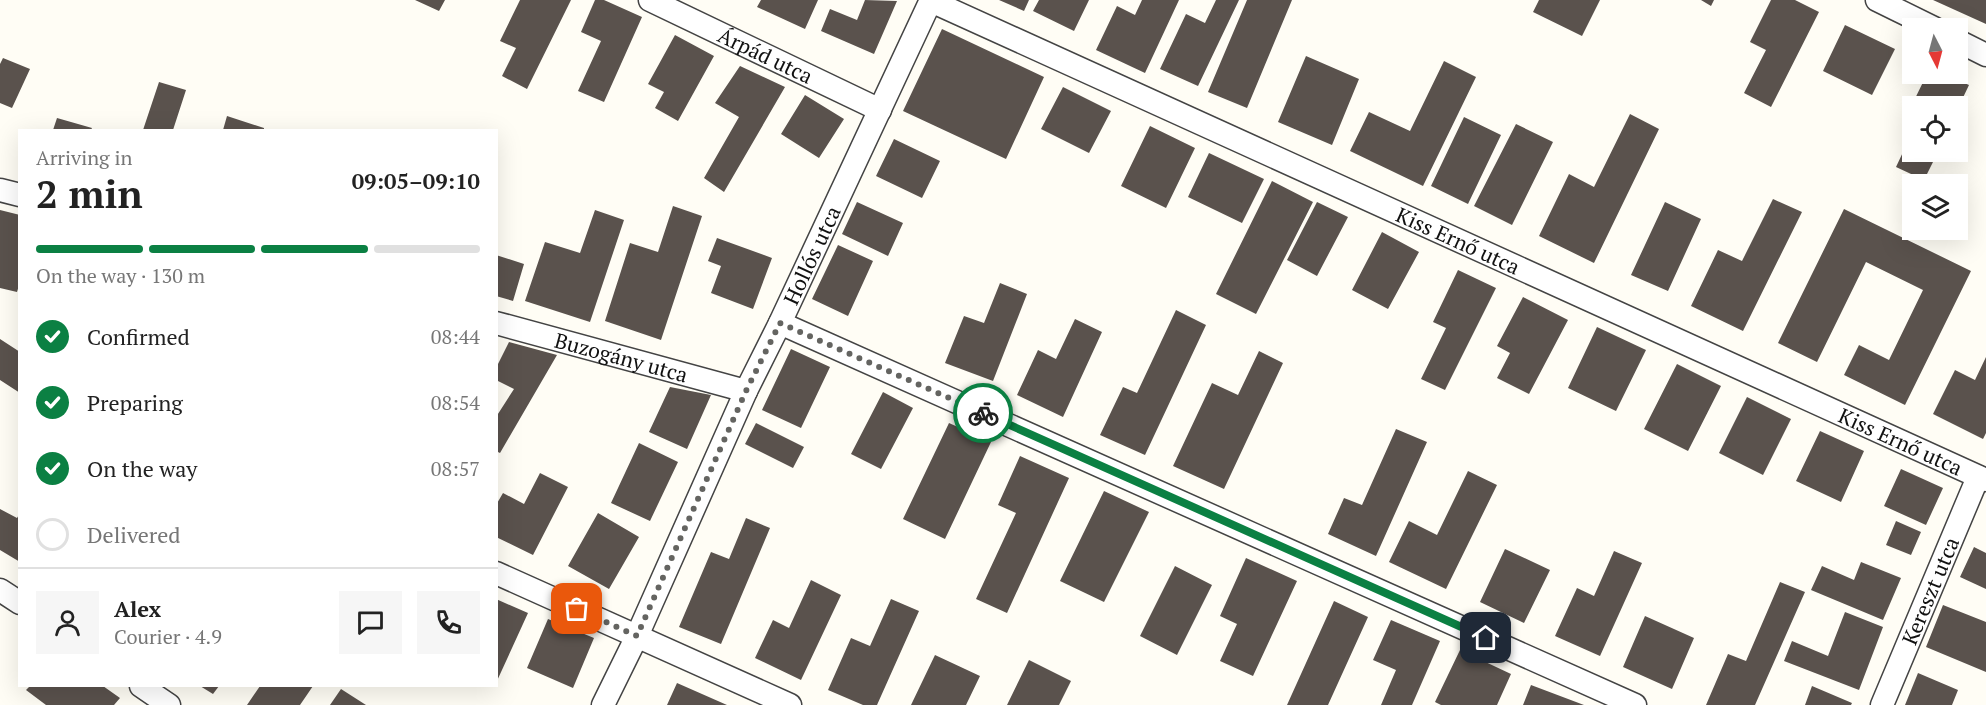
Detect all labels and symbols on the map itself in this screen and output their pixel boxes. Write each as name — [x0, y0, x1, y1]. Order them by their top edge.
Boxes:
north arrow — [1902, 18, 1968, 84]
street label: Árpád utca — [713, 21, 818, 90]
street label: Kiss Ernő utca — [1392, 200, 1525, 281]
street label: Hollós utca — [777, 201, 847, 309]
street label: Buzogány utca — [552, 326, 691, 389]
courier — [953, 383, 1013, 443]
street label: Kiss Ernő utca — [1834, 401, 1967, 482]
street label: Kereszt utca — [1895, 532, 1965, 649]
pin — [551, 583, 602, 634]
pin — [1460, 612, 1511, 663]

